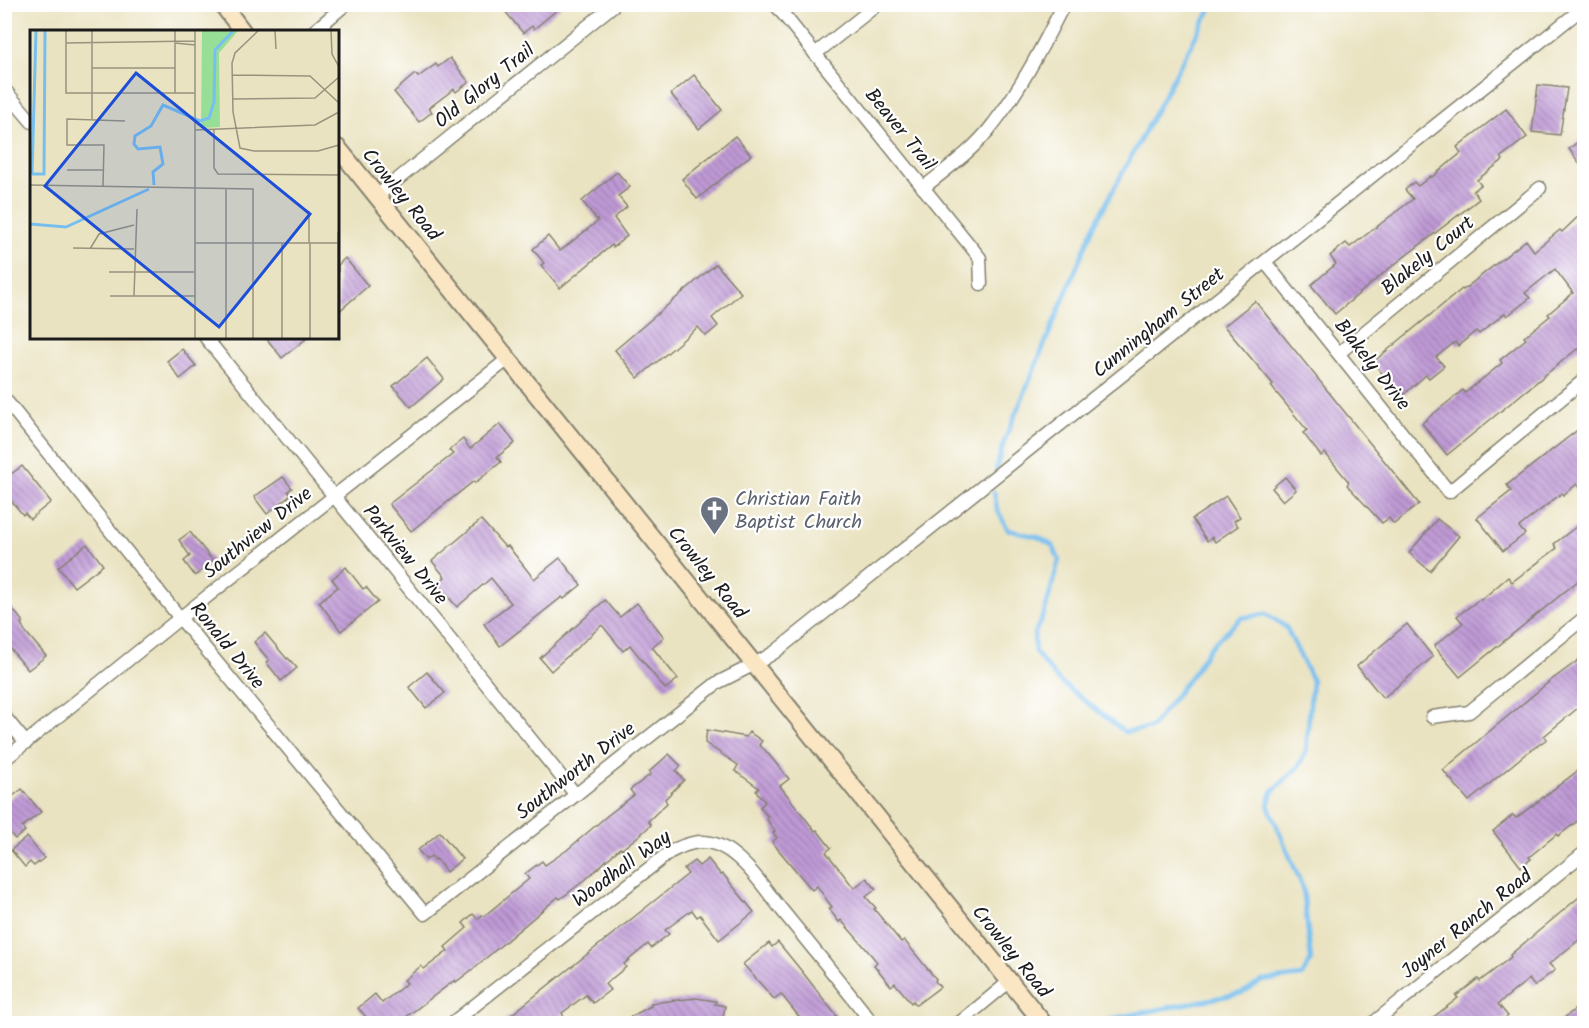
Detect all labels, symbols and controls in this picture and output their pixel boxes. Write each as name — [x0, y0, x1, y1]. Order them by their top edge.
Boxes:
inset map — [30, 30, 339, 339]
street label: Old Glory Trail — [428, 36, 543, 137]
street label: Beaver Trail — [856, 82, 943, 179]
street label: Crowley Road — [353, 141, 449, 250]
street label: Blakely Court — [1374, 208, 1482, 304]
street label: Cunningham Street — [1086, 260, 1233, 387]
street label: Blakely Drive — [1325, 312, 1418, 418]
street label: Southview Drive — [196, 479, 320, 588]
place label: Christian Faith Baptist Church — [735, 484, 862, 539]
church icon: Christian Faith Baptist Church — [698, 494, 730, 536]
street label: Parkview Drive — [354, 498, 455, 613]
street label: Crowley Road — [659, 519, 755, 628]
street label: Ronald Drive — [181, 595, 272, 697]
street label: Southworth Drive — [509, 714, 643, 829]
street label: Woodhall Way — [566, 822, 679, 917]
street label: Joyner Ranch Road — [1394, 861, 1541, 988]
street label: Crowley Road — [963, 898, 1059, 1007]

